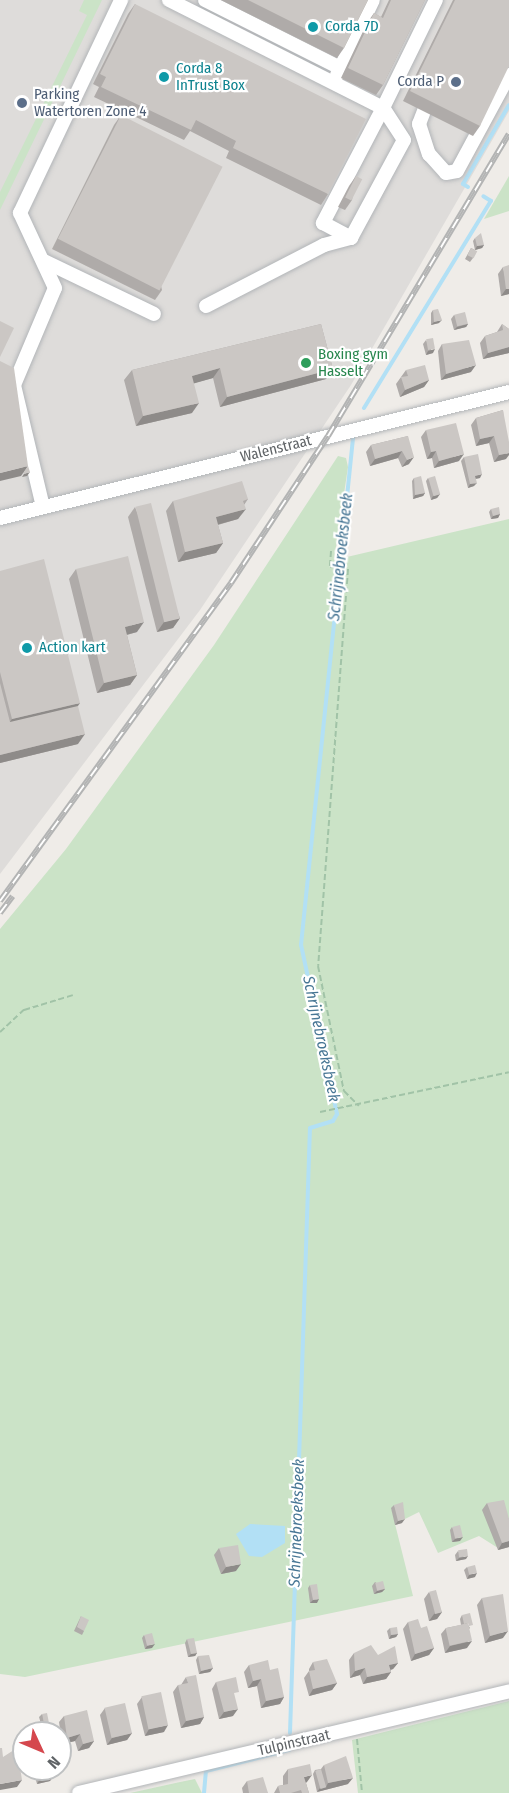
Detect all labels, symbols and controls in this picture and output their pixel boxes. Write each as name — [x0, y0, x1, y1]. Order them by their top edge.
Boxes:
place label: Corda 7D — [325, 18, 379, 36]
marker: Corda 7D — [306, 20, 320, 34]
place label: Corda 8 InTrust Box — [176, 59, 245, 94]
marker: Corda 8 InTrust Box — [157, 70, 171, 84]
place label: Corda P — [397, 73, 444, 91]
marker: Corda P — [449, 75, 463, 89]
place label: Parking Watertoren Zone 4 — [34, 85, 146, 120]
marker: Parking Watertoren Zone 4 — [15, 96, 29, 110]
place label: Boxing gym Hasselt — [318, 345, 388, 380]
marker: Boxing gym Hasselt — [299, 356, 313, 370]
street label: Walenstraat — [239, 431, 313, 467]
water label: Schrijnebroeksbeek — [325, 492, 357, 622]
place label: Action kart — [39, 639, 106, 657]
marker: Action kart — [20, 641, 34, 655]
water label: Schrijnebroeksbeek — [298, 974, 344, 1104]
water label: Schrijnebroeksbeek — [285, 1459, 309, 1587]
north arrow — [12, 1721, 72, 1781]
street label: Tulpinstraat — [256, 1726, 332, 1760]
text: N — [44, 1752, 64, 1773]

